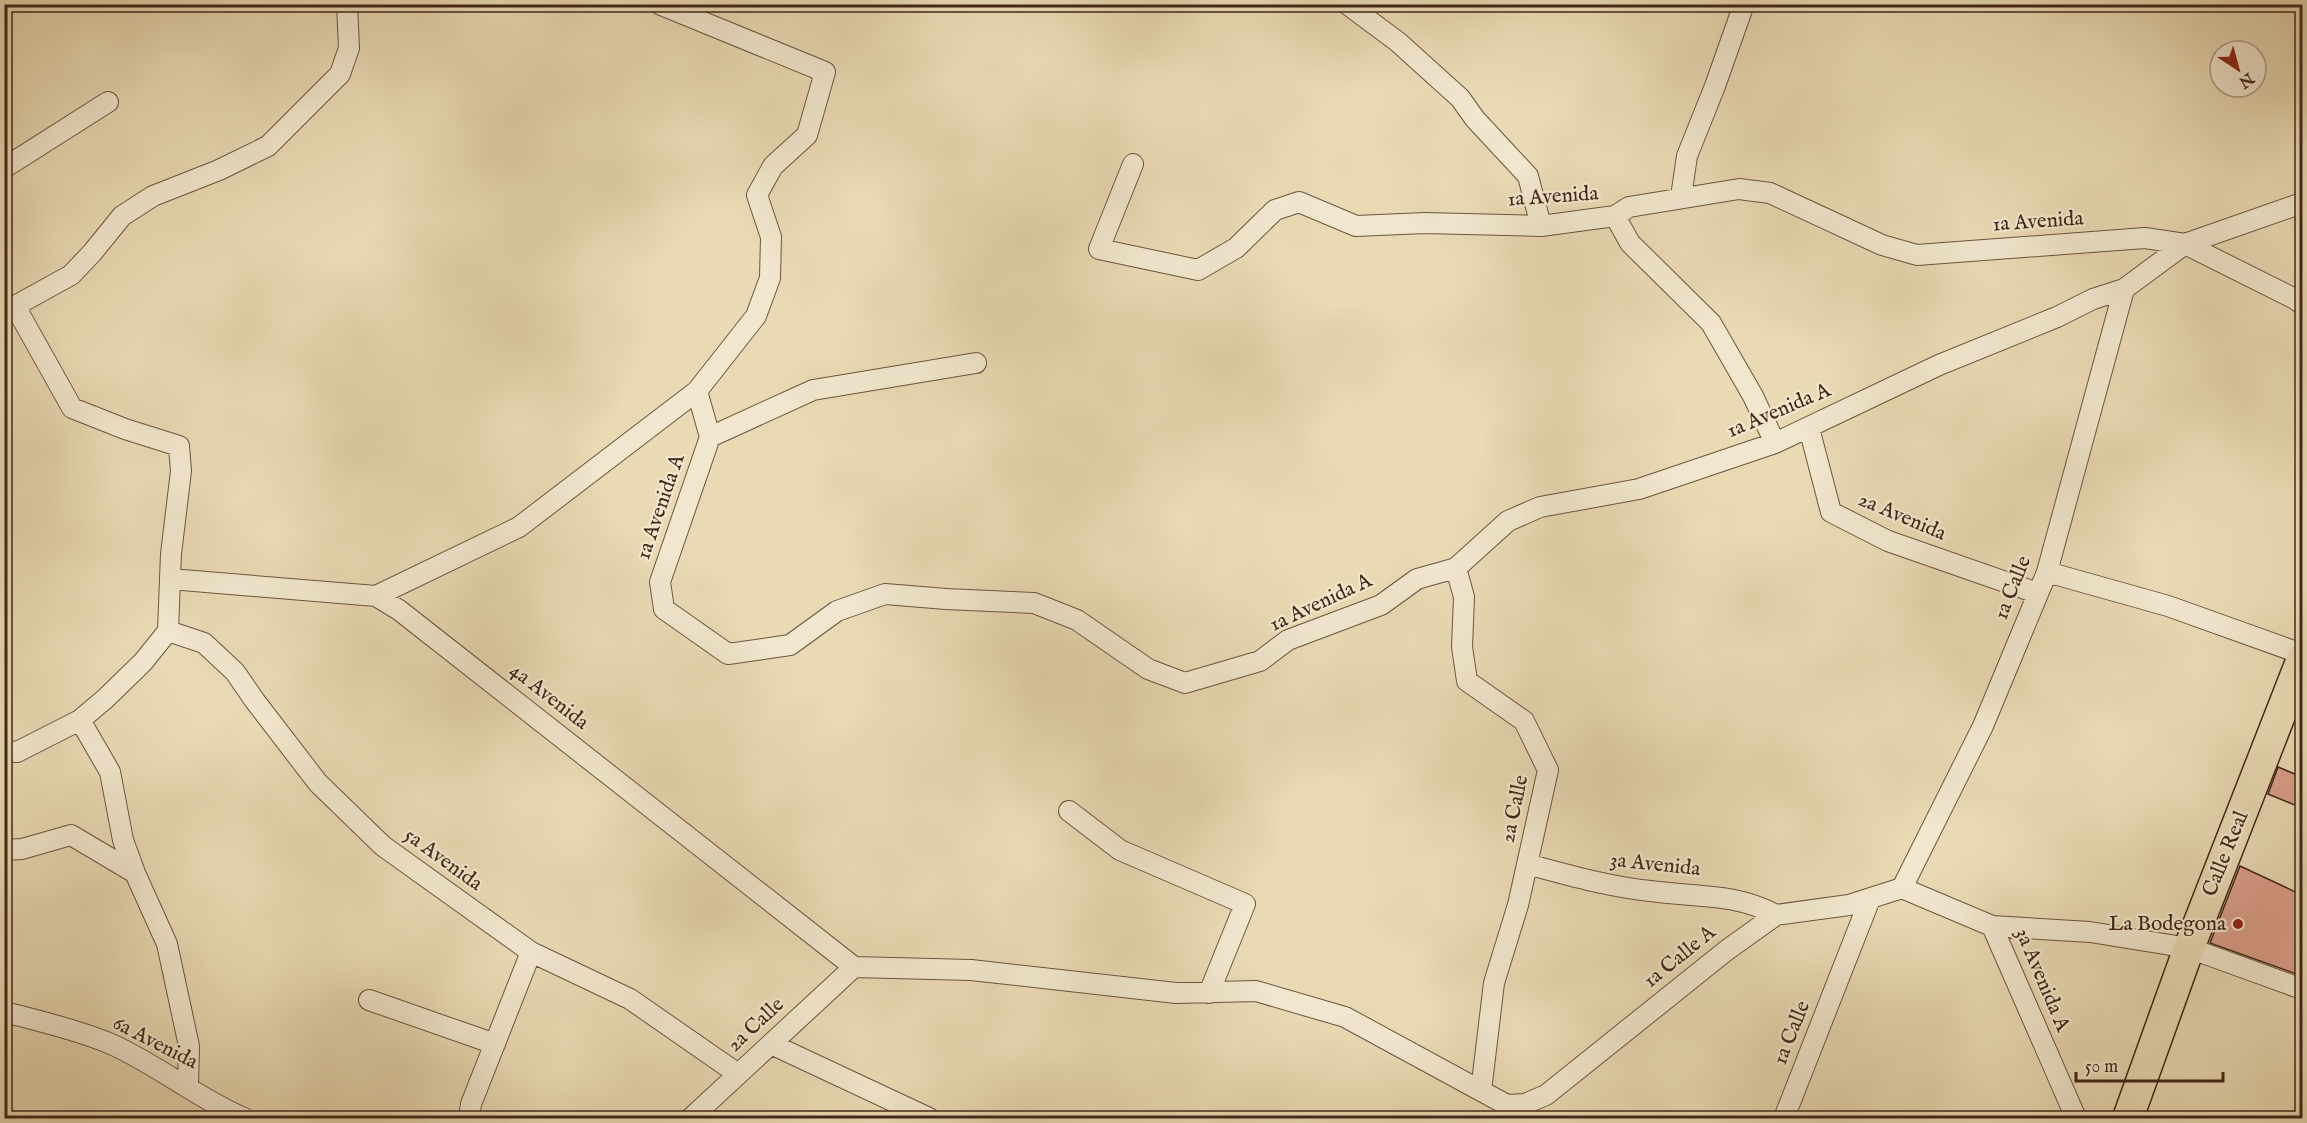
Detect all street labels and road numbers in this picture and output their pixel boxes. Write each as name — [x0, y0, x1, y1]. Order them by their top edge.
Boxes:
street label: 1a Avenida — [1507, 180, 1600, 214]
street label: 1a Avenida — [1992, 205, 2085, 239]
street label: 1a Avenida A — [1723, 377, 1836, 445]
street label: 1a Avenida A — [630, 450, 692, 563]
street label: 2a Avenida — [1854, 486, 1951, 548]
street label: 1a Calle — [1988, 552, 2038, 624]
street label: 1a Avenida A — [1266, 567, 1377, 638]
street label: 4a Avenida — [504, 658, 595, 737]
street label: 2a Calle — [1495, 772, 1535, 845]
street label: Calle Real — [2197, 807, 2255, 901]
street label: 5a Avenida — [398, 822, 488, 898]
street label: 3a Avenida — [1608, 847, 1703, 883]
street label: 1a Calle A — [1638, 919, 1722, 994]
street label: 3a Avenida A — [2008, 924, 2076, 1037]
street label: 2a Calle — [722, 991, 791, 1058]
street label: 1a Calle — [1767, 997, 1817, 1069]
street label: 6a Avenida — [108, 1010, 203, 1076]

